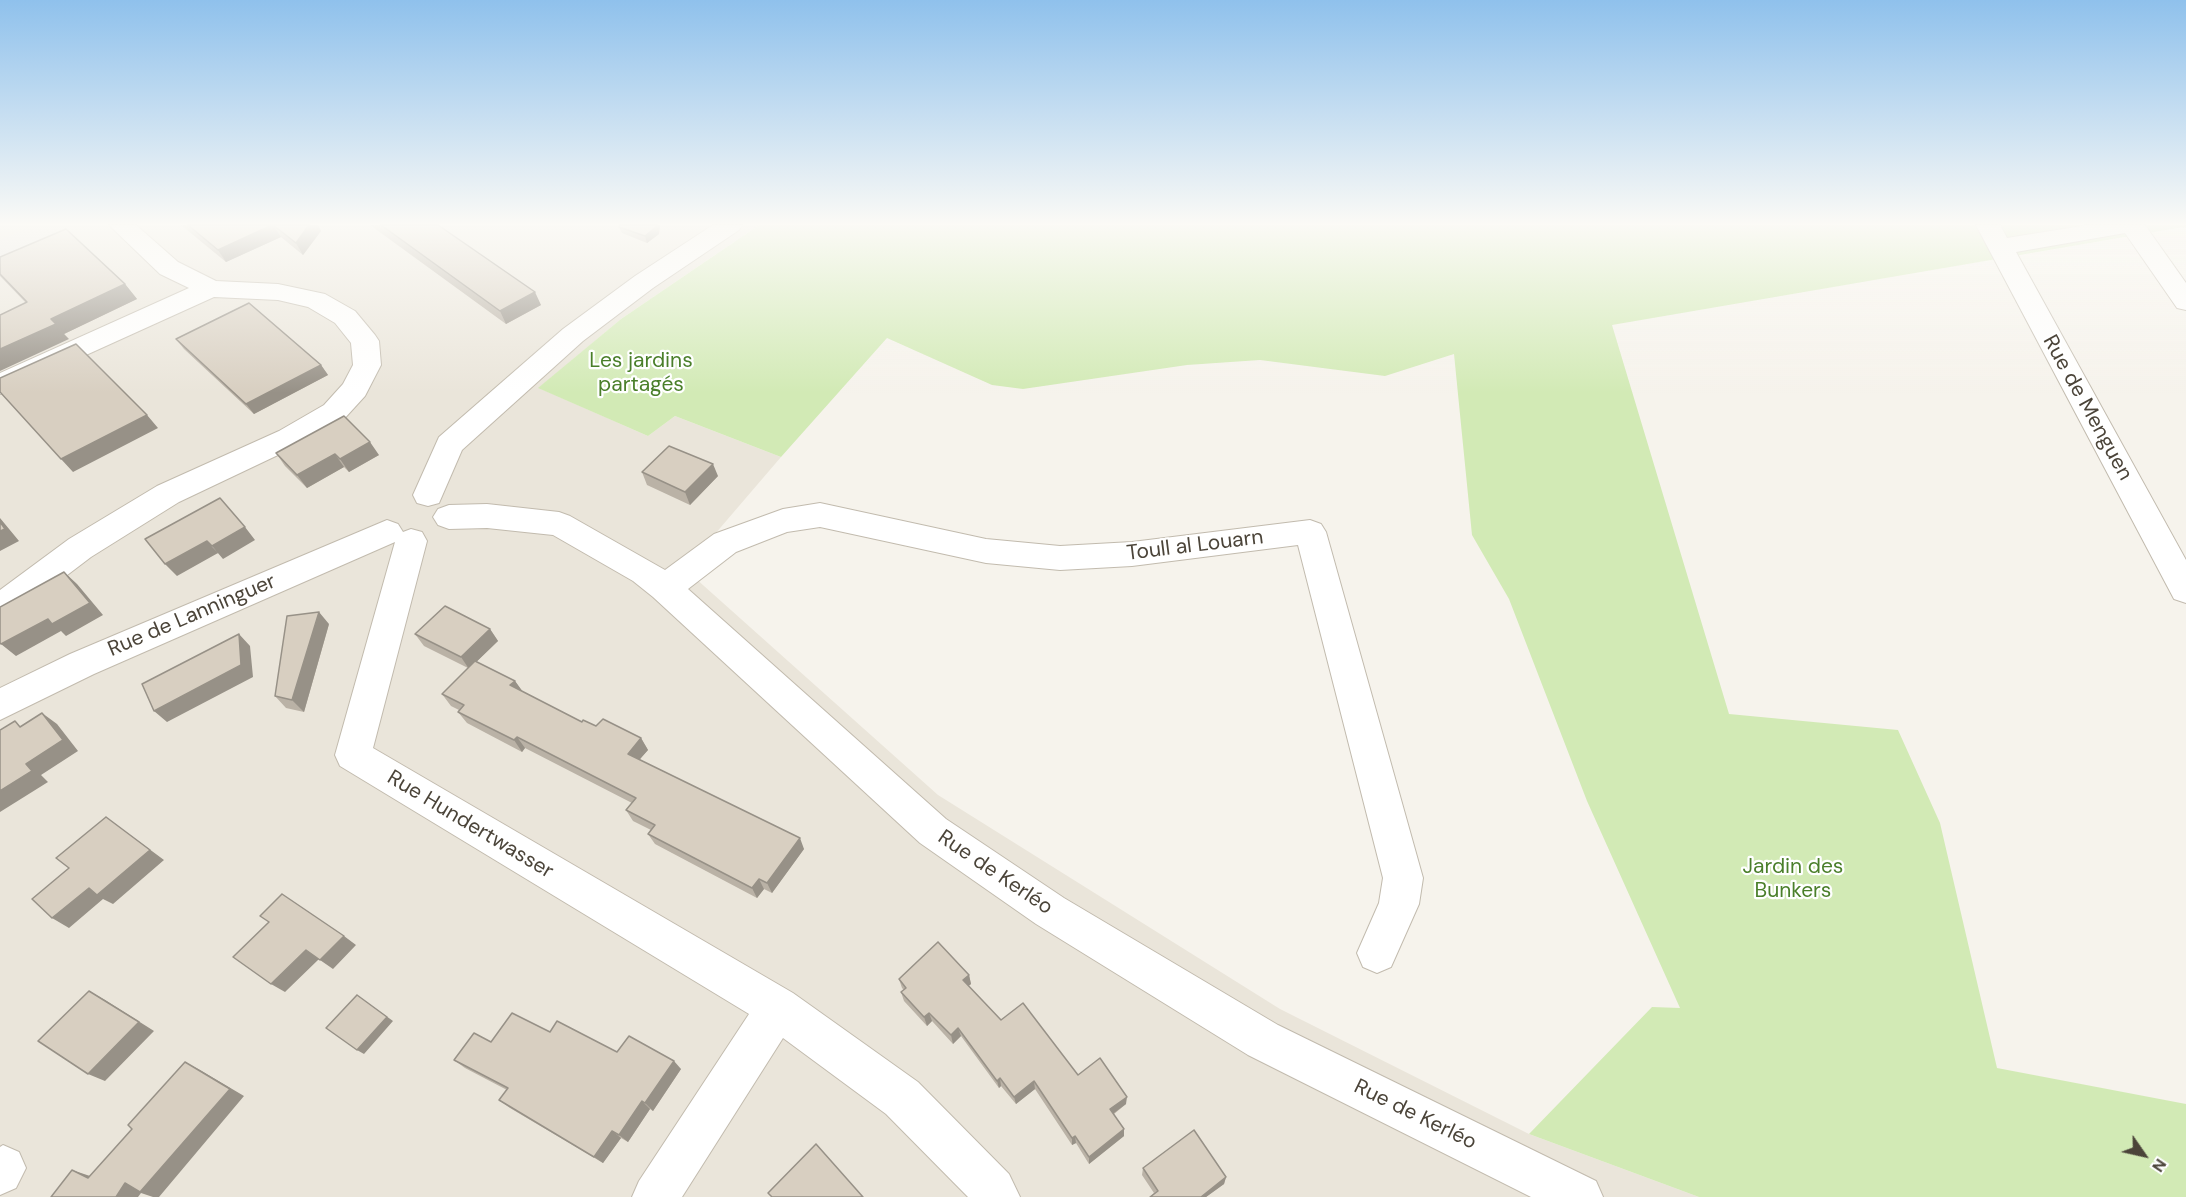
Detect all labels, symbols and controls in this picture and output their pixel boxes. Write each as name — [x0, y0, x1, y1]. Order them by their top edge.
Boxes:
street label: Rue de Menguen — [2037, 331, 2137, 485]
park label: Les jardins partagés — [589, 348, 693, 398]
street label: Toull al Louarn — [1125, 525, 1265, 567]
street label: Rue de Lanninguer — [104, 569, 280, 663]
street label: Rue Hundertwasser — [382, 765, 558, 885]
street label: Rue de Kerléo — [933, 825, 1057, 921]
park label: Jardin des Bunkers — [1743, 854, 1843, 904]
street label: Rue de Kerléo — [1350, 1075, 1480, 1155]
north arrow — [2114, 1125, 2174, 1185]
text: N — [2147, 1155, 2171, 1176]

